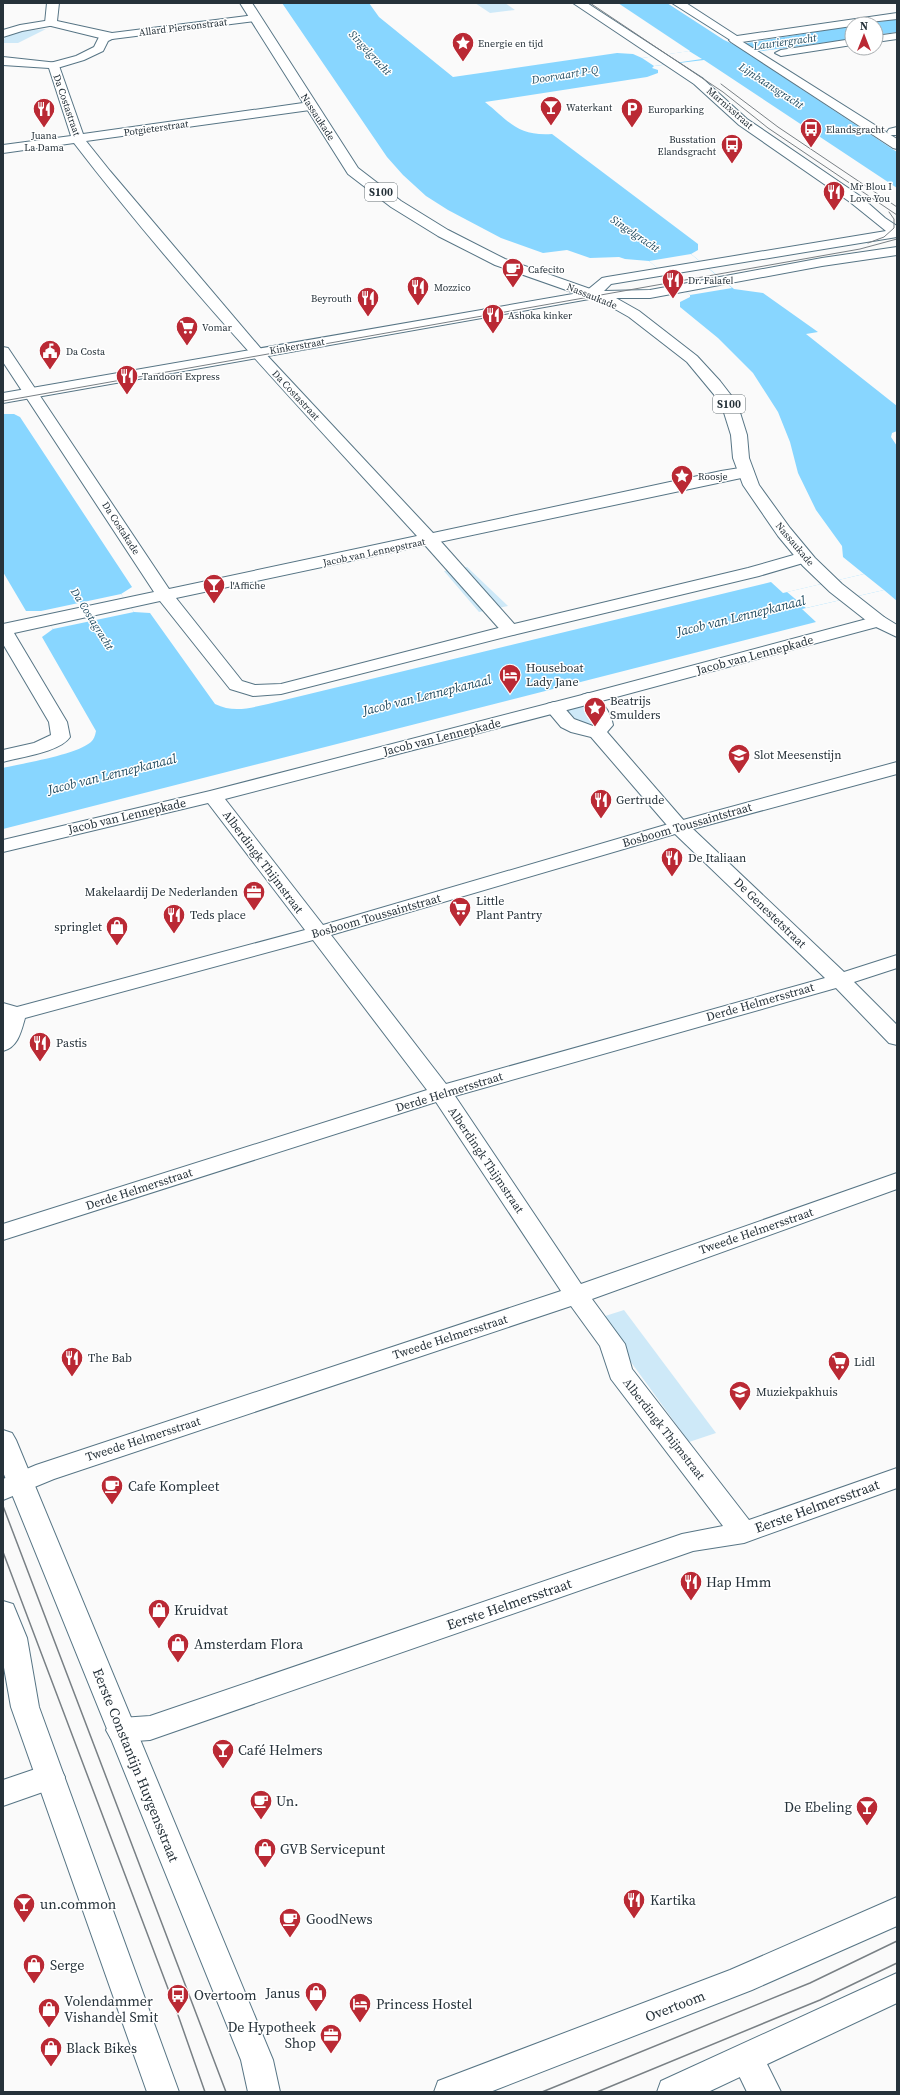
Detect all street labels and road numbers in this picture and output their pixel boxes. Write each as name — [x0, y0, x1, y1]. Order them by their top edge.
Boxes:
street label: Allard Piersonstraat — [138, 15, 229, 39]
street label: Da Costastraat — [50, 73, 84, 138]
street label: Marnixstraat — [704, 84, 757, 132]
street label: Nassaukade — [298, 91, 338, 143]
street label: Potgieterstraat — [123, 117, 190, 139]
road number: S100 — [365, 183, 397, 201]
street label: Nassaukade — [565, 280, 619, 312]
street label: Kinkerstraat — [269, 335, 326, 357]
street label: Da Costastraat — [269, 367, 323, 423]
road number: S100 — [713, 395, 745, 413]
street label: Da Costakade — [99, 499, 143, 557]
street label: Nassaukade — [773, 519, 817, 569]
street label: Jacob van Lennepstraat — [321, 535, 427, 569]
street label: Jacob van Lennepkade — [694, 632, 815, 679]
street label: Jacob van Lennepkade — [381, 715, 502, 760]
street label: Jacob van Lennepkade — [65, 795, 188, 838]
street label: Bosboom Toussaintstraat — [620, 799, 754, 851]
street label: Alberdingk Thijmstraat — [219, 807, 307, 917]
street label: De Genestetstraat — [730, 874, 810, 952]
street label: Bosboom Toussaintstraat — [309, 890, 443, 942]
street label: Derde Helmersstraat — [704, 979, 816, 1025]
street label: Derde Helmersstraat — [393, 1068, 505, 1116]
street label: Alberdingk Thijmstraat — [444, 1104, 528, 1216]
street label: Derde Helmersstraat — [84, 1164, 195, 1214]
street label: Tweede Helmersstraat — [697, 1204, 815, 1258]
street label: Tweede Helmersstraat — [391, 1311, 509, 1363]
street label: Alberdingk Thijmstraat — [619, 1375, 709, 1483]
street label: Tweede Helmersstraat — [84, 1413, 202, 1465]
street label: Eerste Helmersstraat — [752, 1474, 882, 1538]
street label: Eerste Helmersstraat — [444, 1573, 575, 1635]
street label: Eerste Constantijn Huygensstraat — [88, 1665, 184, 1865]
street label: Overtoom — [642, 1985, 708, 2027]

